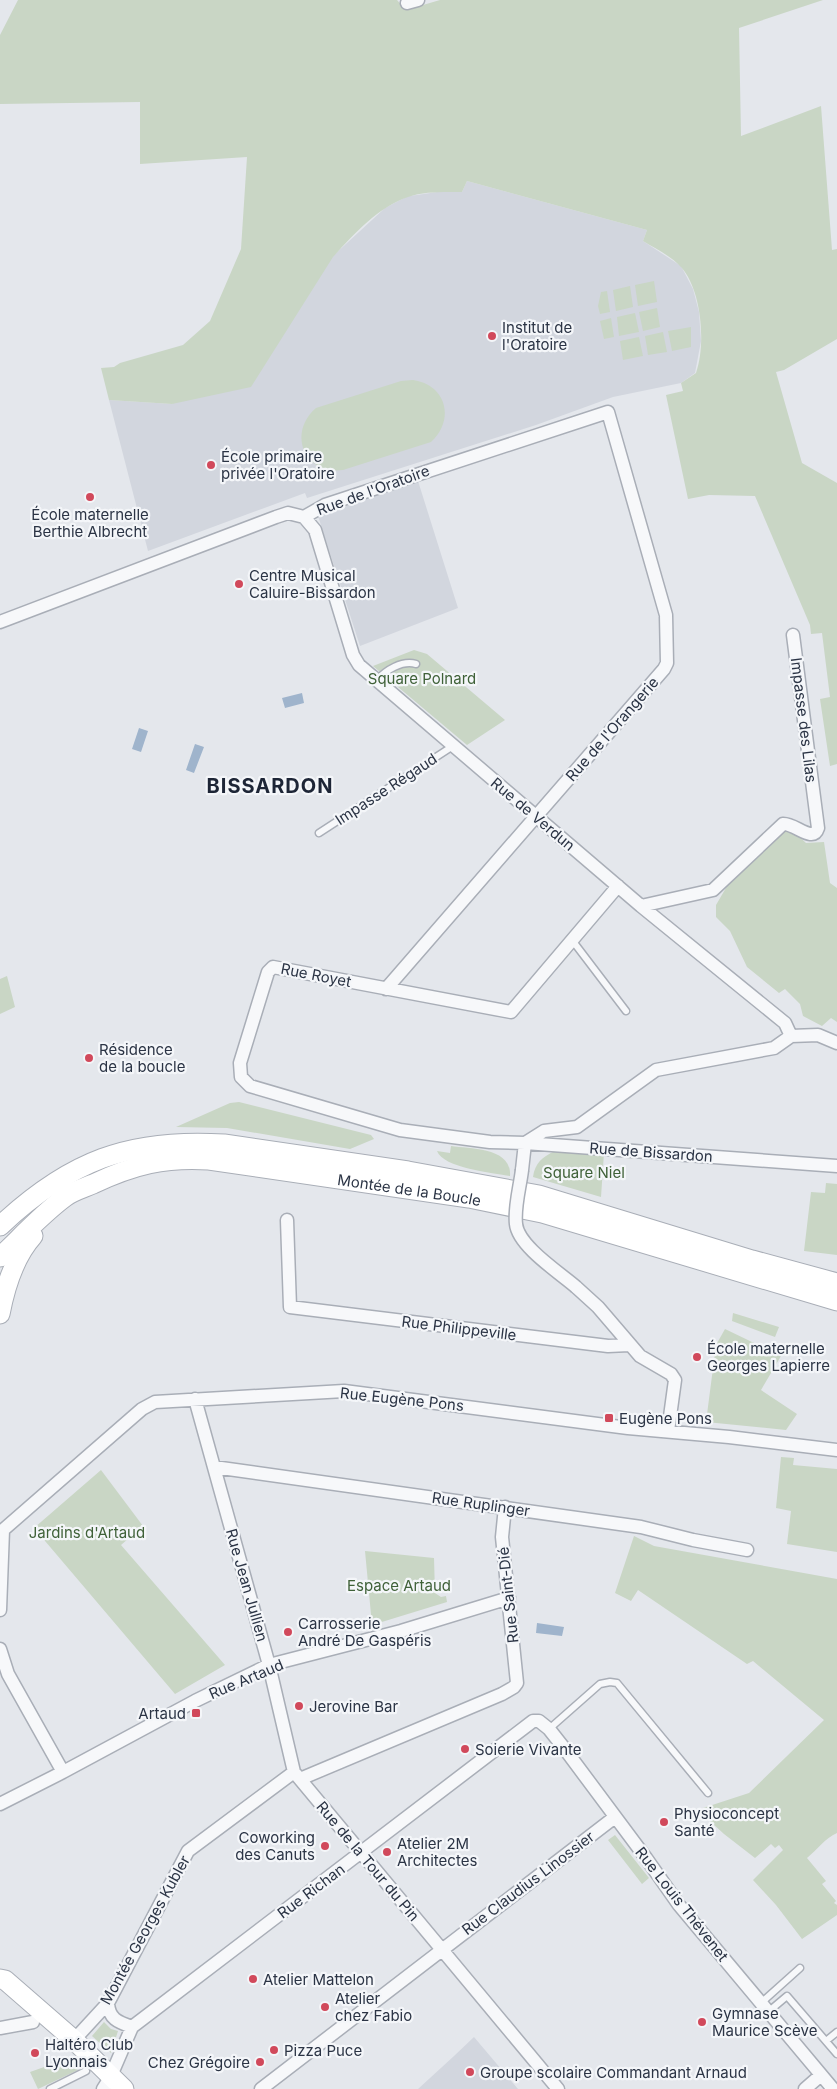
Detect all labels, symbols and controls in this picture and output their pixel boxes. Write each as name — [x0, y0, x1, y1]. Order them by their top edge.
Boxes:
place label: Institut de l'Oratoire — [502, 318, 572, 354]
marker: Institut de l'Oratoire — [486, 330, 498, 342]
place label: École primaire privée l'Oratoire — [221, 447, 335, 483]
marker: École primaire privée l'Oratoire — [205, 459, 217, 471]
street label: Rue de l'Oratoire — [314, 461, 432, 519]
marker: École maternelle Berthie Albrecht — [84, 491, 96, 503]
place label: École maternelle Berthie Albrecht — [31, 505, 149, 541]
place label: Centre Musical Caluire-Bissardon — [249, 566, 376, 602]
marker: Centre Musical Caluire-Bissardon — [233, 578, 245, 590]
street label: Impasse des Lilas — [787, 656, 821, 784]
park label: Square Polnard — [368, 669, 476, 688]
street label: Rue de l'Orangerie — [561, 673, 663, 785]
street label: Impasse Régaud — [332, 749, 440, 829]
street label: Rue de Verdun — [487, 773, 579, 855]
district label: BISSARDON — [207, 774, 333, 798]
street label: Rue Royet — [279, 959, 353, 991]
place label: Résidence de la boucle — [99, 1040, 185, 1076]
marker: Résidence de la boucle — [83, 1052, 95, 1064]
street label: Rue de Bissardon — [589, 1138, 713, 1166]
park label: Square Niel — [543, 1163, 625, 1182]
street label: Montée de la Boucle — [336, 1169, 483, 1210]
street label: Rue Philippeville — [400, 1312, 518, 1344]
place label: École maternelle Georges Lapierre — [707, 1339, 830, 1375]
marker: École maternelle Georges Lapierre — [691, 1351, 703, 1363]
street label: Rue Eugène Pons — [339, 1383, 465, 1415]
place label: Eugène Pons — [619, 1409, 712, 1428]
marker: Eugène Pons — [603, 1412, 615, 1424]
street label: Rue Ruplinger — [431, 1488, 532, 1520]
park label: Jardins d'Artaud — [29, 1523, 145, 1542]
street label: Rue Jean Jullien — [222, 1526, 272, 1644]
street label: Rue Saint-Dié — [493, 1546, 523, 1644]
park label: Espace Artaud — [347, 1576, 451, 1595]
place label: Carrosserie André De Gaspéris — [298, 1614, 432, 1650]
marker: Carrosserie André De Gaspéris — [282, 1626, 294, 1638]
street label: Rue Artaud — [206, 1655, 286, 1703]
place label: Jerovine Bar — [309, 1697, 399, 1716]
marker: Jerovine Bar — [293, 1700, 305, 1712]
place label: Artaud — [138, 1704, 186, 1723]
marker: Artaud — [190, 1707, 202, 1719]
place label: Soierie Vivante — [475, 1740, 582, 1759]
marker: Soierie Vivante — [459, 1743, 471, 1755]
street label: Rue de la Tour du Pin — [312, 1797, 424, 1925]
place label: Physioconcept Santé — [674, 1804, 779, 1840]
marker: Physioconcept Santé — [658, 1816, 670, 1828]
street label: Rue Claudius Linossier — [458, 1827, 598, 1939]
place label: Coworking des Canuts — [235, 1828, 315, 1864]
place label: Atelier 2M Architectes — [397, 1834, 477, 1870]
marker: Coworking des Canuts — [319, 1840, 331, 1852]
street label: Rue Louis Thévenet — [631, 1843, 733, 1965]
marker: Atelier 2M Architectes — [381, 1846, 393, 1858]
street label: Montée Georges Kubler — [96, 1852, 194, 2008]
street label: Rue Richan — [274, 1859, 348, 1923]
place label: Atelier Mattelon — [263, 1970, 374, 1989]
marker: Atelier Mattelon — [247, 1973, 259, 1985]
place label: Atelier chez Fabio — [335, 1989, 412, 2025]
marker: Atelier chez Fabio — [319, 2001, 331, 2013]
place label: Gymnase Maurice Scève — [712, 2004, 817, 2040]
marker: Gymnase Maurice Scève — [696, 2016, 708, 2028]
place label: Haltéro Club Lyonnais — [45, 2035, 133, 2071]
place label: Pizza Puce — [284, 2041, 362, 2060]
marker: Pizza Puce — [268, 2044, 280, 2056]
marker: Haltéro Club Lyonnais — [29, 2047, 41, 2059]
place label: Chez Grégoire — [148, 2053, 250, 2072]
marker: Chez Grégoire — [254, 2056, 266, 2068]
place label: Groupe scolaire Commandant Arnaud — [480, 2063, 747, 2082]
marker: Groupe scolaire Commandant Arnaud — [464, 2066, 476, 2078]

